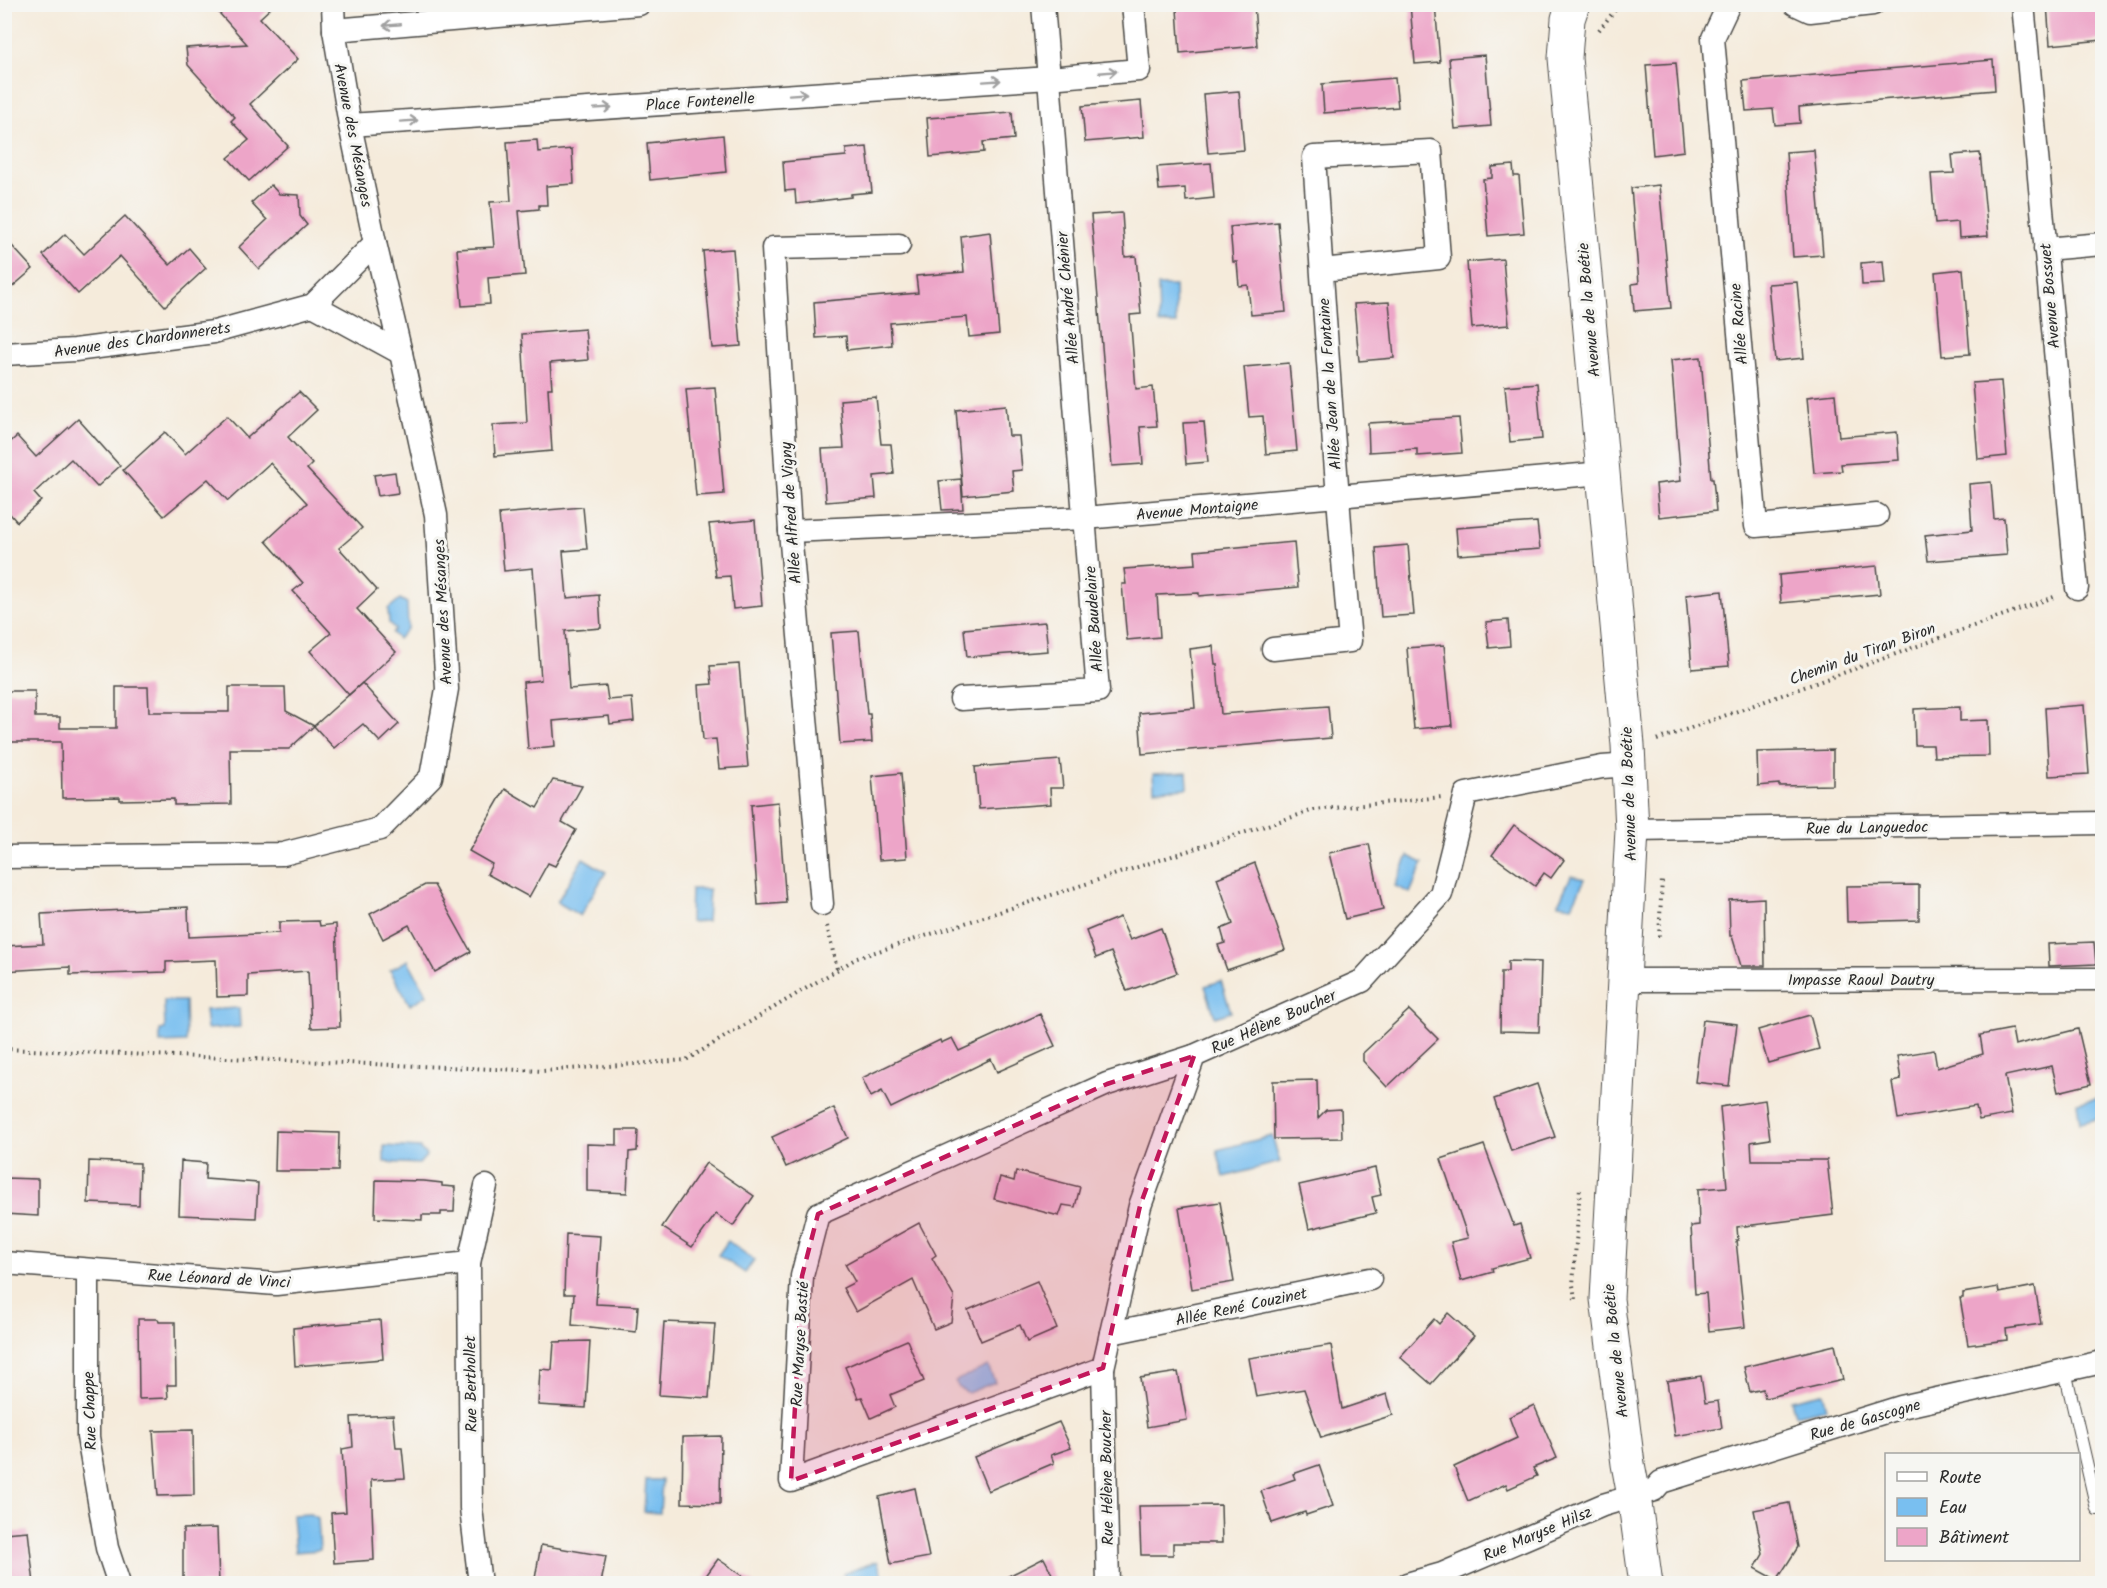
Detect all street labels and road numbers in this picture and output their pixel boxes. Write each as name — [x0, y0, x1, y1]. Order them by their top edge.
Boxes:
street label: Avenue des Mésanges — [326, 61, 379, 210]
street label: Place Fontenelle — [645, 86, 755, 119]
street label: Allée André Chénier — [1050, 229, 1087, 365]
street label: Avenue Bossuet — [2033, 241, 2068, 350]
street label: Avenue de la Boétie — [1571, 242, 1608, 378]
street label: Allée Racine — [1723, 282, 1756, 366]
street label: Allée Jean de la Fontaine — [1312, 297, 1349, 471]
street label: Avenue des Chardonnerets — [52, 316, 232, 365]
street label: Allée Alfred de Vigny — [774, 441, 809, 585]
street label: Avenue Montaigne — [1135, 493, 1259, 528]
street label: Avenue des Mésanges — [427, 538, 460, 685]
street label: Allée Baudelaire — [1078, 565, 1111, 673]
street label: Chemin du Tiran Biron — [1786, 616, 1939, 693]
street label: Avenue de la Boétie — [1615, 726, 1644, 862]
street label: Rue du Languedoc — [1806, 815, 1928, 842]
street label: Impasse Raoul Dautry — [1788, 968, 1935, 993]
street label: Rue Hélène Boucher — [1207, 983, 1342, 1061]
street label: Rue Léonard de Vinci — [147, 1263, 292, 1296]
street label: Rue Maryse Bastié — [785, 1280, 816, 1407]
street label: Allée René Couzinet — [1173, 1281, 1310, 1334]
street label: Avenue de la Boétie — [1597, 1283, 1636, 1419]
street label: Rue Berthollet — [458, 1335, 485, 1432]
street label: Rue Chappe — [77, 1371, 104, 1451]
street label: Rue de Gascogne — [1807, 1393, 1924, 1448]
street label: Rue Hélène Boucher — [1094, 1409, 1121, 1546]
street label: Rue Maryse Hilsz — [1479, 1500, 1596, 1569]

